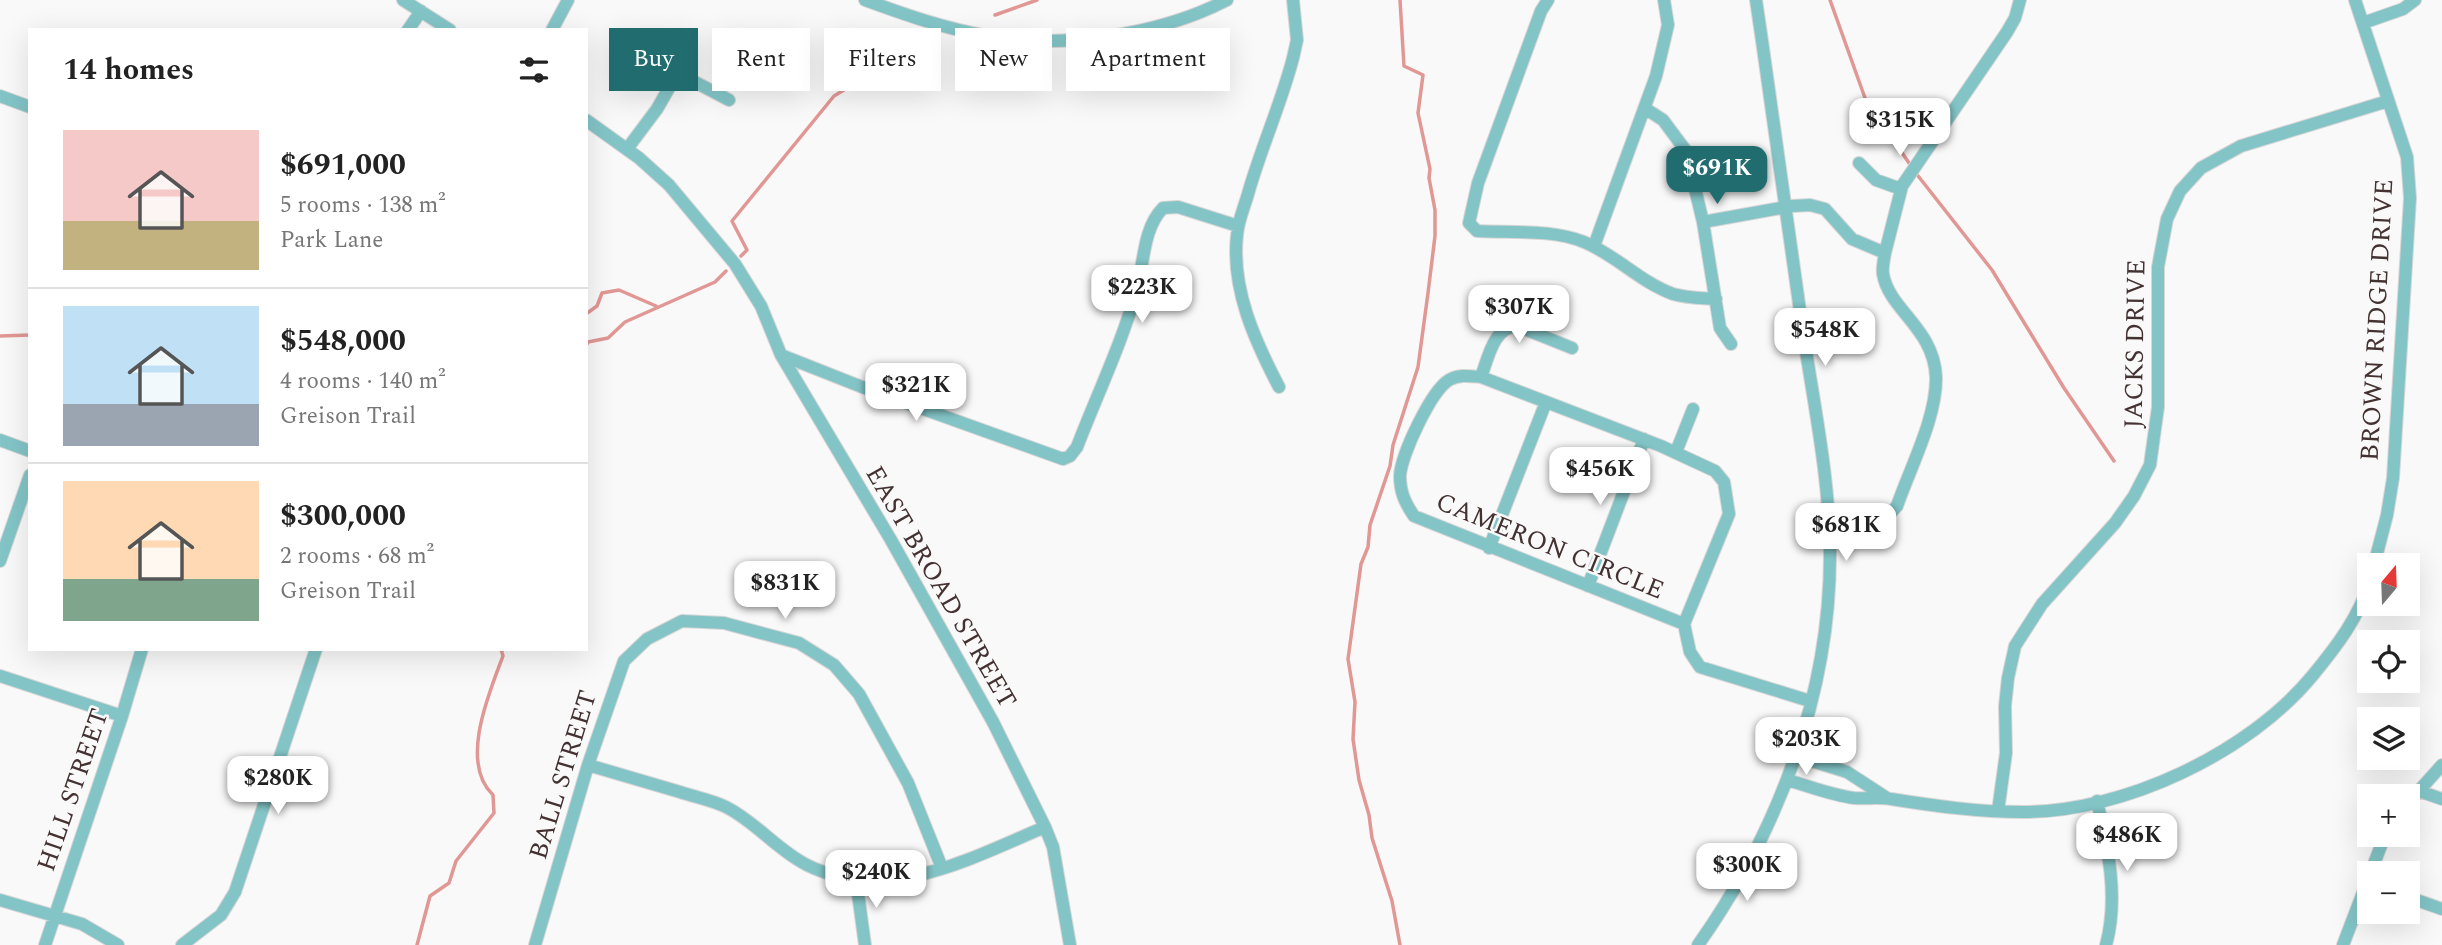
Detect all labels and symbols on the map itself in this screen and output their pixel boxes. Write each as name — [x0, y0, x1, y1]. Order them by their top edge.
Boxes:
pin: $315K — [1851, 99, 1949, 158]
pin: $691K — [1668, 146, 1766, 206]
street label: BROWN RIDGE DRIVE — [2350, 178, 2404, 462]
street label: JACKS DRIVE — [2114, 259, 2156, 429]
pin: $223K — [1093, 266, 1191, 325]
pin: $307K — [1470, 286, 1568, 345]
pin: $548K — [1776, 308, 1874, 368]
pin: $321K — [867, 364, 965, 423]
pin: $456K — [1551, 448, 1649, 507]
street label: EAST BROAD STREET — [855, 458, 1027, 716]
street label: CAMERON CIRCLE — [1430, 482, 1670, 610]
pin: $681K — [1797, 504, 1895, 563]
north arrow — [2357, 553, 2420, 616]
pin: $831K — [736, 562, 834, 621]
street label: BALL STREET — [518, 685, 608, 865]
street label: HILL STREET — [26, 703, 120, 877]
pin: $203K — [1757, 718, 1855, 777]
pin: $280K — [229, 756, 327, 816]
pin: $486K — [2078, 814, 2176, 873]
pin: $300K — [1698, 844, 1796, 903]
pin: $240K — [827, 850, 925, 910]

